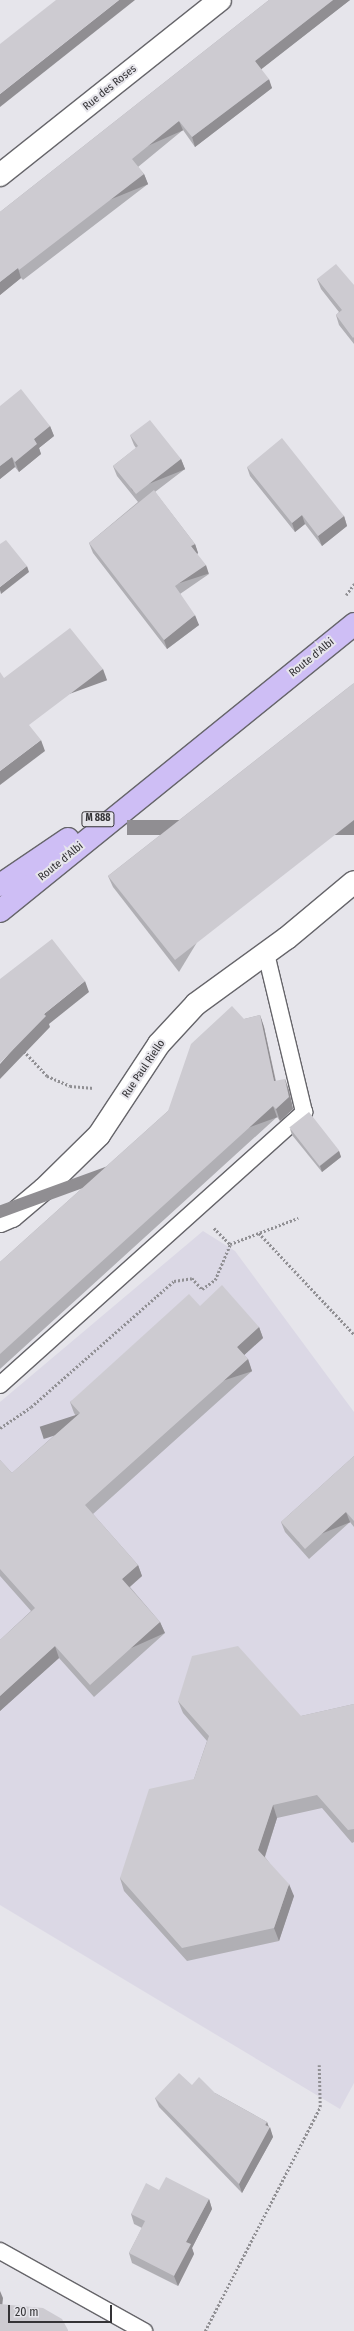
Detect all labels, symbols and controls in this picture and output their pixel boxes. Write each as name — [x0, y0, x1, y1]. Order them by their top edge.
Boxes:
street label: Rue des Roses — [81, 62, 139, 114]
street label: Route d'Albi — [287, 636, 337, 680]
road number: M 888 — [81, 811, 115, 827]
street label: Route d'Albi — [36, 840, 86, 884]
street label: Rue Paul Riello — [120, 1037, 168, 1101]
scale bar — [10, 2297, 114, 2323]
text: 20 m — [15, 2305, 39, 2319]

